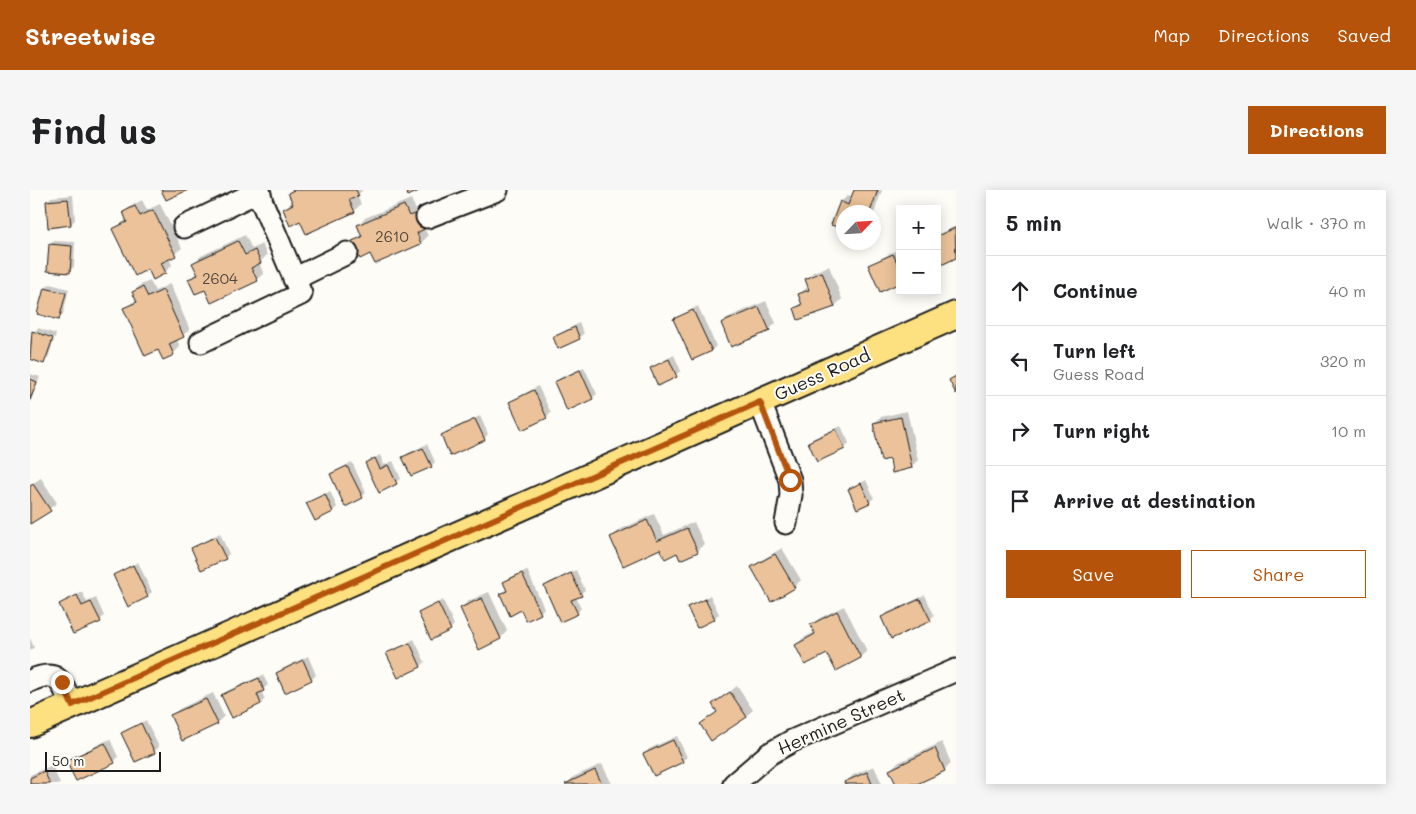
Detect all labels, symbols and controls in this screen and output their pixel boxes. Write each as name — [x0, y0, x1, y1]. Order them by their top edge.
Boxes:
text: Streetwise — [25, 20, 155, 51]
text: Map — [1153, 23, 1190, 47]
text: Directions — [1218, 23, 1310, 47]
text: Saved — [1338, 23, 1391, 47]
button: Directions — [1248, 106, 1386, 154]
text: Find us — [30, 107, 157, 153]
north arrow — [836, 205, 881, 250]
map controls — [896, 205, 941, 295]
button: + — [896, 205, 941, 250]
text: 5 min — [1006, 209, 1062, 236]
text: Walk · 370 m — [1266, 212, 1366, 233]
house number: 2610 — [375, 226, 409, 246]
button: − — [896, 250, 941, 295]
house number: 2604 — [202, 268, 238, 288]
icon: ahead — [1006, 277, 1034, 305]
text: Continue — [1053, 278, 1138, 303]
text: 40 m — [1329, 280, 1366, 301]
text: Turn left — [1053, 338, 1136, 363]
street label: Guess Road — [770, 342, 874, 406]
icon: left — [1006, 347, 1034, 375]
text: 320 m — [1320, 350, 1366, 371]
text: Guess Road — [1053, 363, 1144, 384]
icon: right — [1006, 417, 1034, 445]
text: Turn right — [1053, 418, 1150, 443]
text: 10 m — [1331, 420, 1366, 441]
route start — [779, 469, 802, 492]
icon: arrive — [1006, 487, 1034, 515]
text: Arrive at destination — [1053, 488, 1256, 513]
button: Save — [1006, 550, 1181, 598]
button: Share — [1191, 550, 1366, 598]
route end — [51, 671, 74, 694]
street label: Hermine Street — [774, 682, 908, 760]
scale bar — [45, 749, 161, 772]
text: 50 m — [52, 751, 84, 770]

